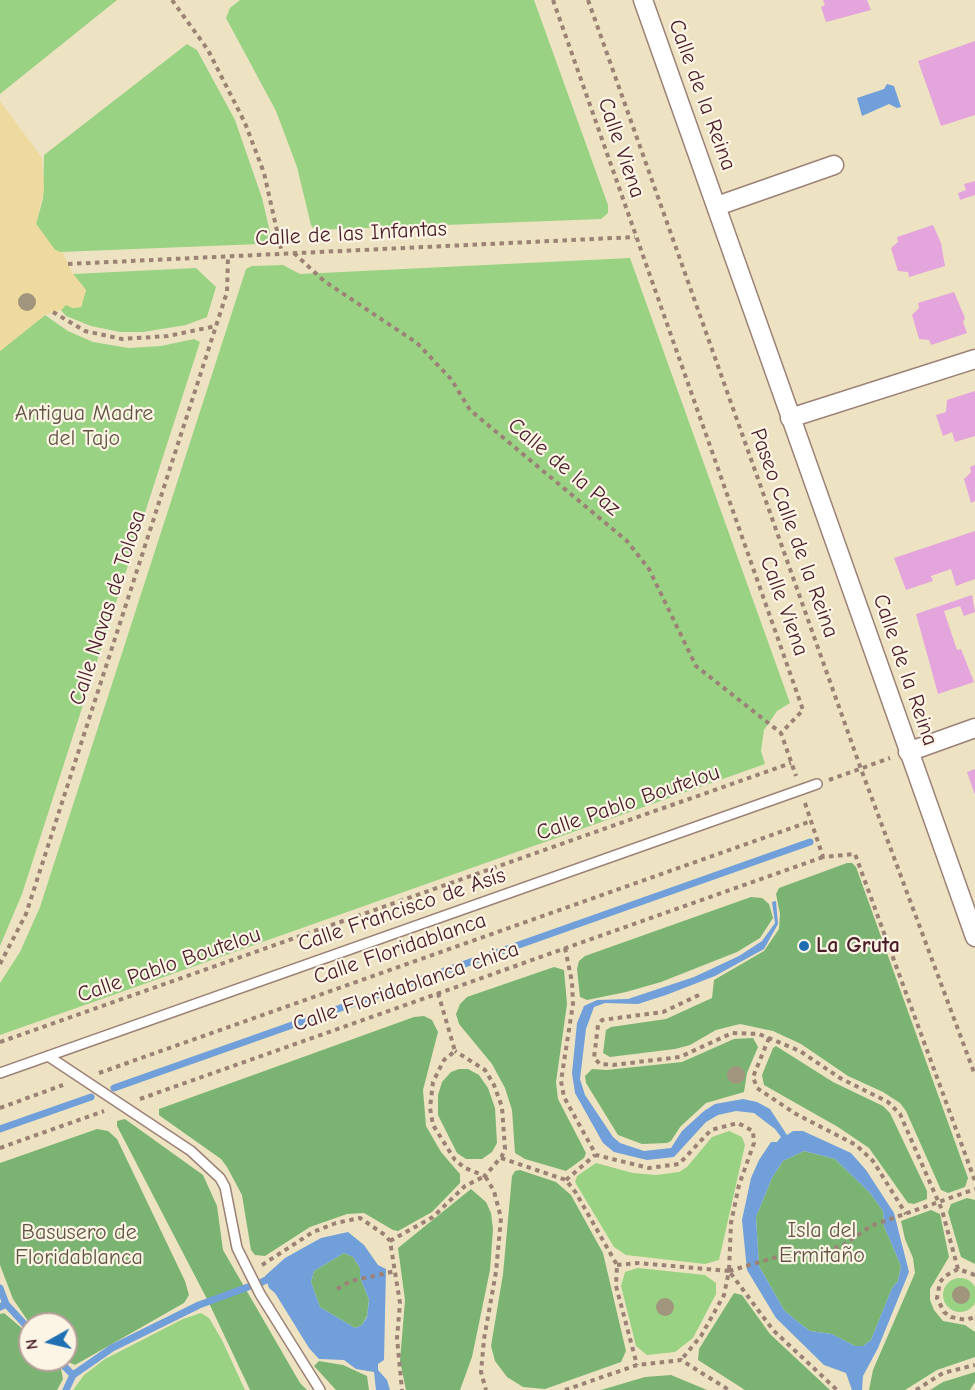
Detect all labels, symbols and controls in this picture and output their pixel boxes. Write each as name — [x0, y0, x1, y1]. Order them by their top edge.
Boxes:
street label: Calle de la Reina — [662, 16, 742, 174]
street label: Calle Viena — [592, 94, 650, 202]
street label: Calle de las Infantas — [255, 216, 447, 252]
park label: Antigua Madre del Tajo — [15, 401, 153, 452]
street label: Calle de la Paz — [502, 412, 626, 522]
street label: Paseo Calle de la Reina — [744, 425, 844, 641]
street label: Calle Navas de Tolosa — [64, 507, 152, 709]
street label: Calle Viena — [754, 553, 814, 659]
street label: Calle de la Reina — [867, 591, 943, 749]
street label: Calle Pablo Boutelou — [533, 759, 723, 847]
street label: Calle Francisco de Asís — [295, 862, 509, 958]
street label: Calle Floridablanca — [310, 907, 490, 991]
street label: Calle Pablo Boutelou — [74, 921, 264, 1009]
place label: La Gruta — [816, 933, 900, 959]
street label: Calle Floridablanca chica — [289, 936, 523, 1038]
marker: La Gruta — [797, 939, 811, 953]
park label: Isla del Ermitaño — [779, 1218, 865, 1270]
park label: Basusero de Floridablanca — [15, 1220, 143, 1272]
north arrow — [18, 1312, 78, 1372]
text: N — [23, 1338, 42, 1351]

